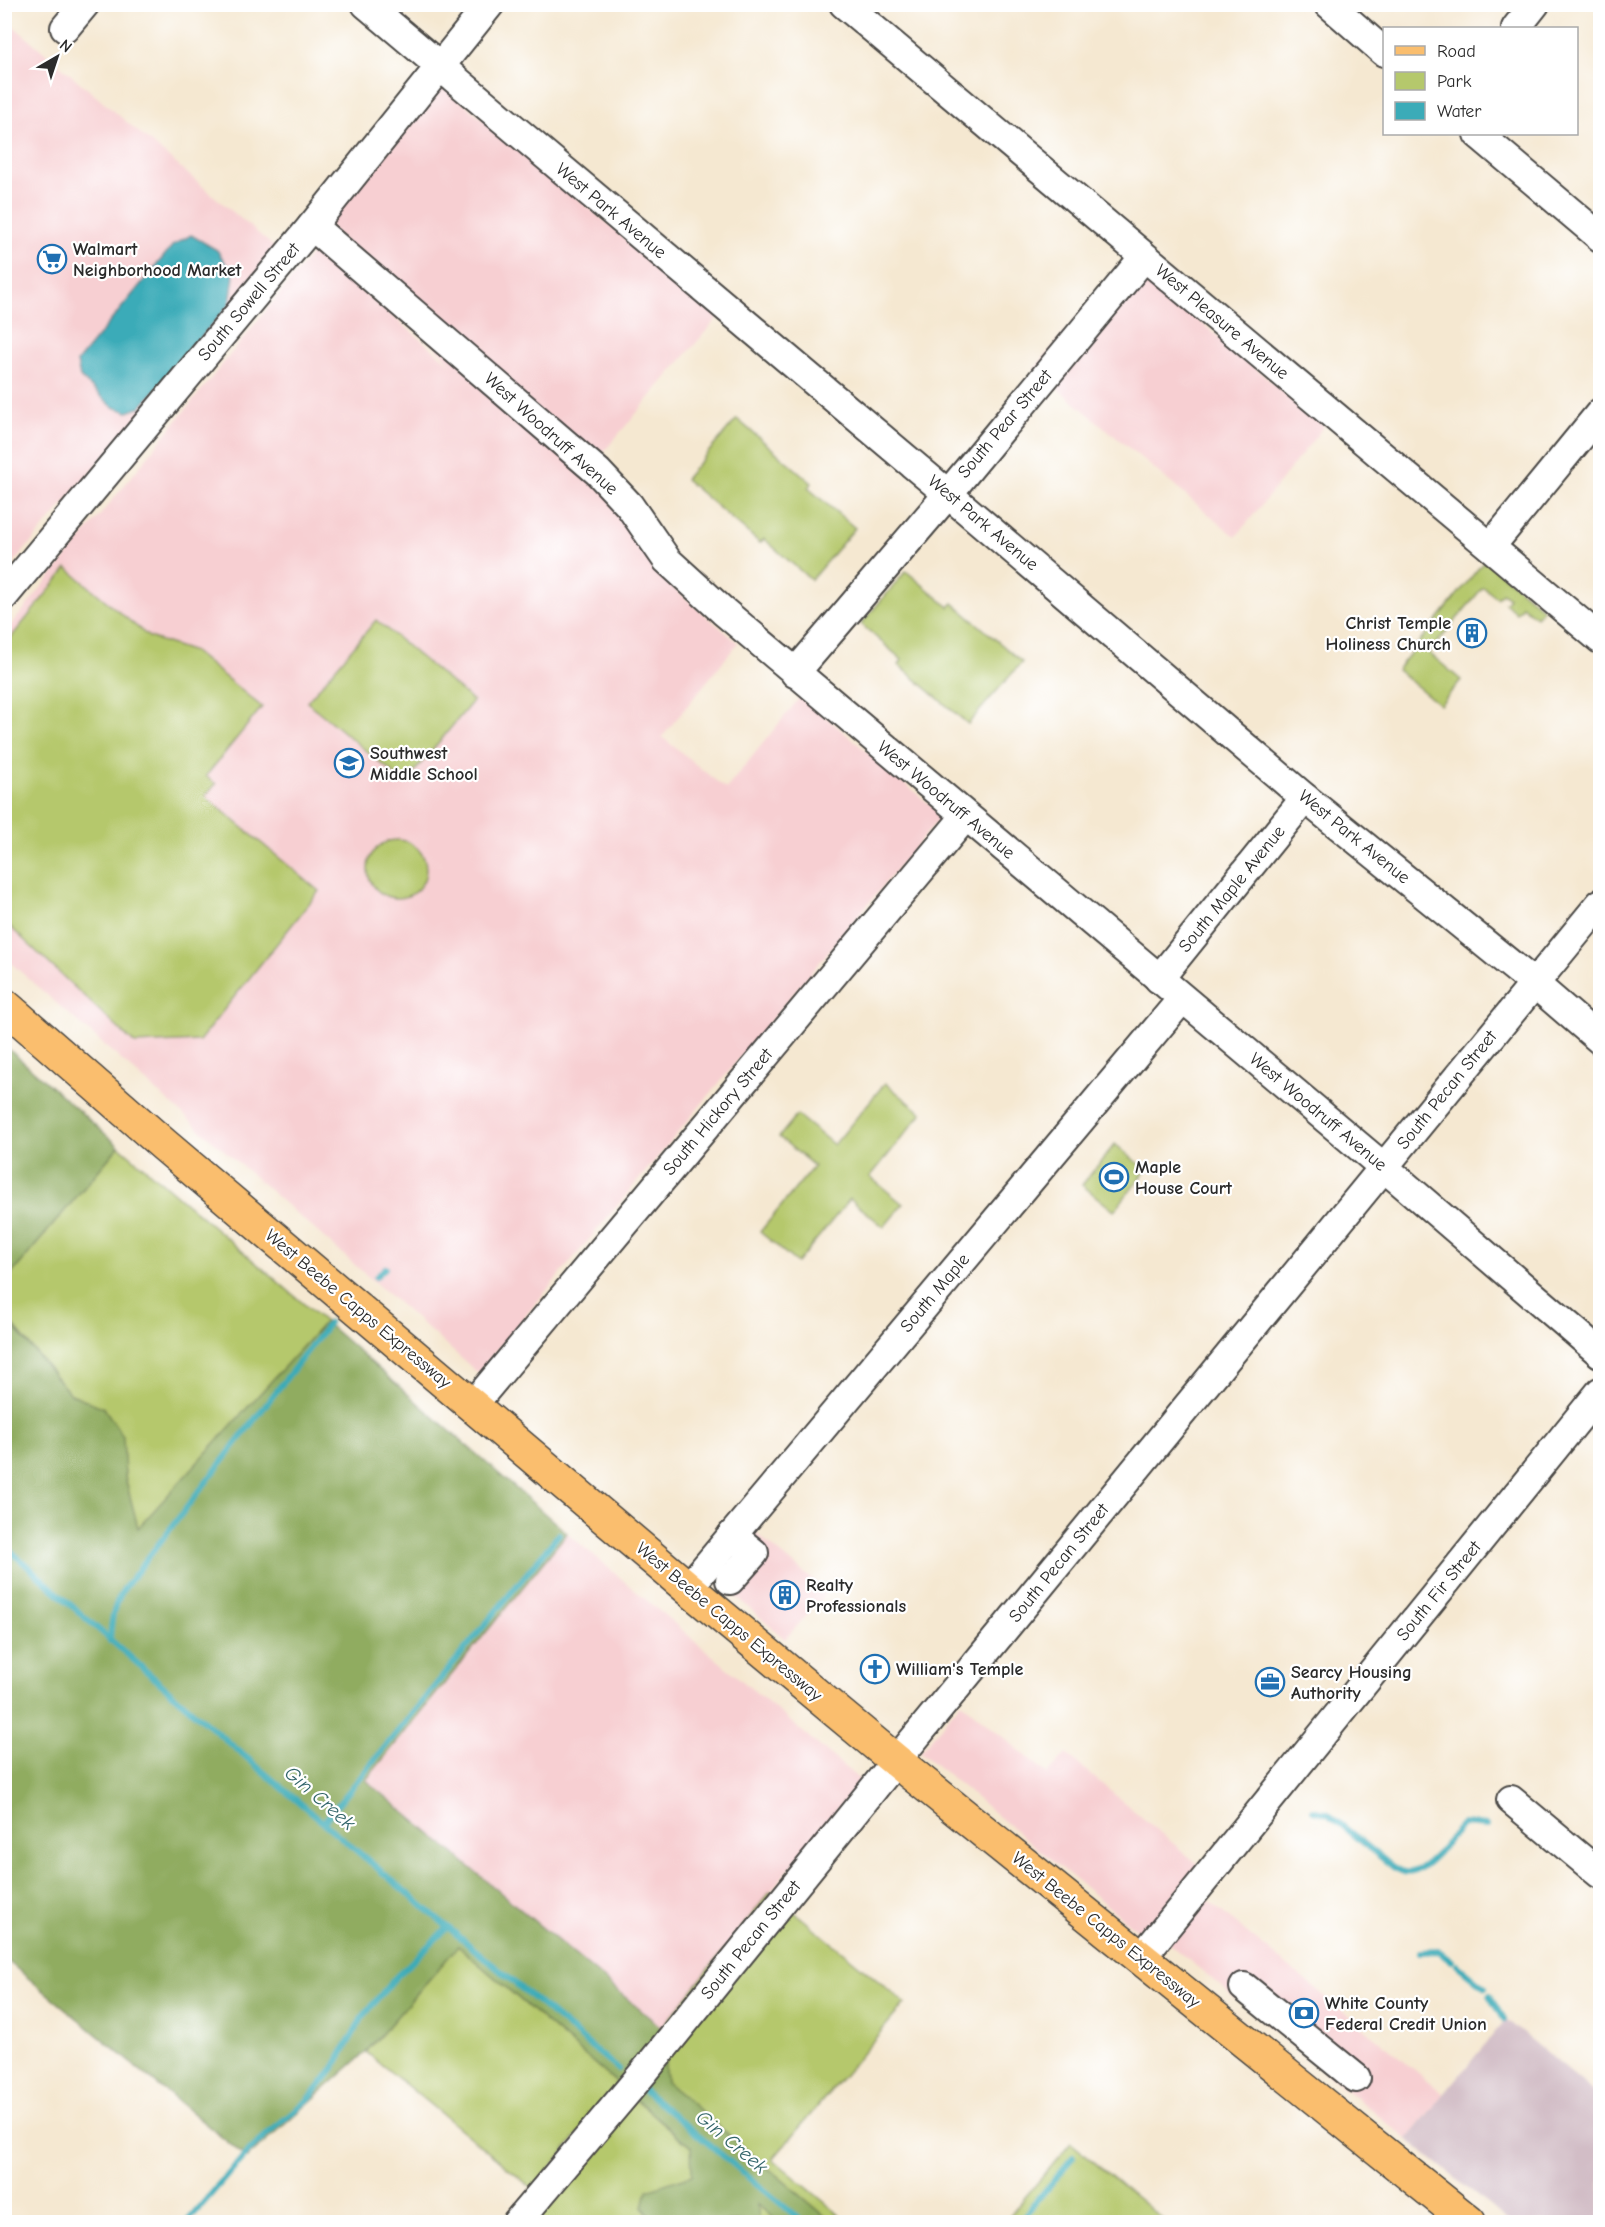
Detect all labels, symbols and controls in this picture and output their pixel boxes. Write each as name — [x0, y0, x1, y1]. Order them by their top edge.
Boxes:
north arrow — [27, 27, 87, 87]
legend — [1383, 27, 1578, 135]
text: N — [56, 36, 76, 56]
text: Road — [1437, 41, 1476, 62]
text: Park — [1437, 71, 1472, 92]
text: Water — [1437, 101, 1482, 122]
street label: West Park Avenue — [552, 159, 670, 263]
street label: South Sowell Street — [194, 238, 305, 365]
place label: Walmart Neighborhood Market — [73, 239, 242, 281]
supermarket icon: Walmart Neighborhood Market — [36, 243, 68, 275]
street label: West Pleasure Avenue — [1151, 260, 1293, 384]
street label: South Pear Street — [953, 365, 1057, 483]
street label: West Woodruff Avenue — [480, 368, 622, 500]
street label: West Park Avenue — [924, 471, 1042, 575]
place label: Christ Temple Holiness Church — [1326, 613, 1451, 655]
building icon: Christ Temple Holiness Church — [1456, 617, 1488, 649]
street label: West Woodruff Avenue — [873, 736, 1019, 864]
place label: Southwest Middle School — [370, 743, 478, 785]
school or university icon: Southwest Middle School — [333, 747, 365, 779]
street label: West Park Avenue — [1294, 786, 1414, 888]
street label: South Maple Avenue — [1174, 821, 1290, 957]
street label: South Pecan Street — [1393, 1026, 1502, 1154]
street label: South Hickory Street — [659, 1044, 778, 1180]
street label: West Woodruff Avenue — [1245, 1048, 1391, 1176]
place label: Maple House Court — [1135, 1157, 1233, 1199]
sports icon: Maple House Court — [1098, 1161, 1130, 1193]
street label: West Beebe Capps Expressway — [261, 1225, 456, 1394]
street label: South Maple — [896, 1249, 974, 1337]
street label: South Pecan Street — [1005, 1499, 1114, 1627]
street label: South Fir Street — [1392, 1536, 1486, 1645]
street label: West Beebe Capps Expressway — [632, 1538, 827, 1707]
place label: Realty Professionals — [806, 1575, 907, 1617]
building icon: Realty Professionals — [769, 1579, 801, 1611]
church icon: William's Temple — [859, 1653, 891, 1685]
place label: William's Temple — [896, 1659, 1024, 1680]
place label: Searcy Housing Authority — [1291, 1662, 1412, 1704]
office icon: Searcy Housing Authority — [1254, 1666, 1286, 1698]
water label: Gin Creek — [280, 1761, 360, 1835]
street label: West Beebe Capps Expressway — [1008, 1848, 1205, 2013]
street label: South Pecan Street — [697, 1876, 806, 2004]
place label: White County Federal Credit Union — [1325, 1993, 1487, 2035]
bank icon: White County Federal Credit Union — [1288, 1997, 1320, 2029]
water label: Gin Creek — [692, 2106, 773, 2179]

